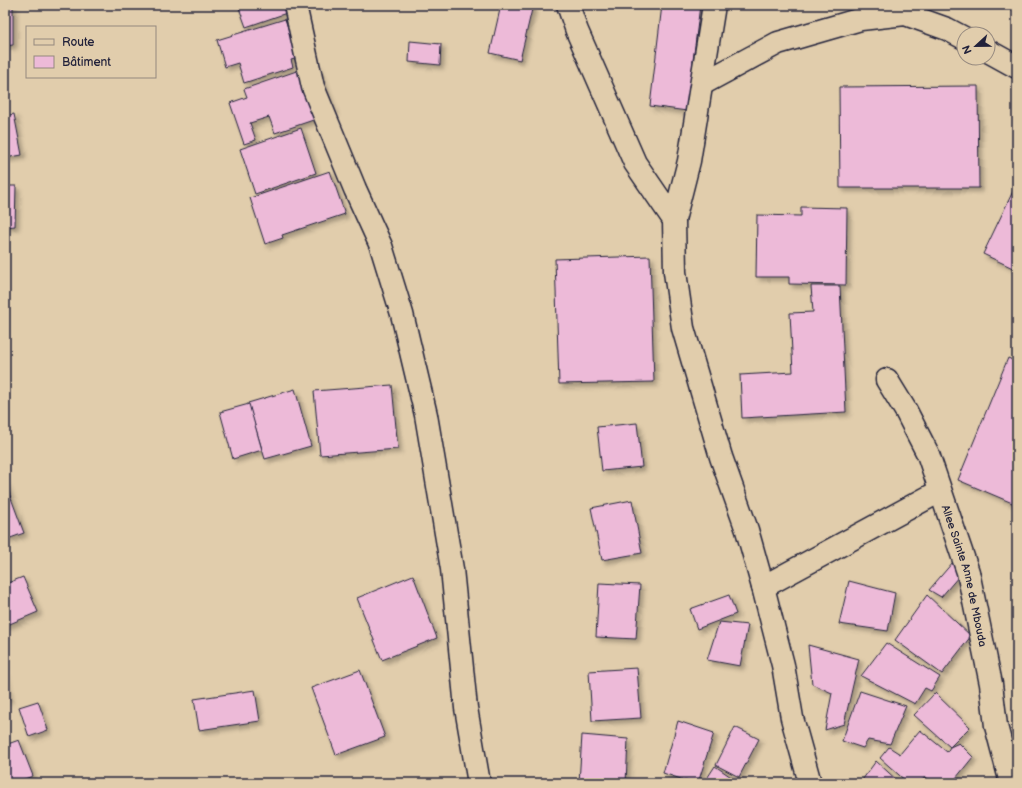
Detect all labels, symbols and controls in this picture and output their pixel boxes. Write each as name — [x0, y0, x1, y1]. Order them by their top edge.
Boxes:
legend — [26, 26, 156, 78]
north arrow — [956, 26, 996, 66]
text: Route — [62, 35, 94, 50]
text: N — [960, 43, 975, 56]
text: Bâtiment — [62, 55, 111, 70]
street label: Allee Sainte Anne de Mbouda — [939, 503, 989, 648]

